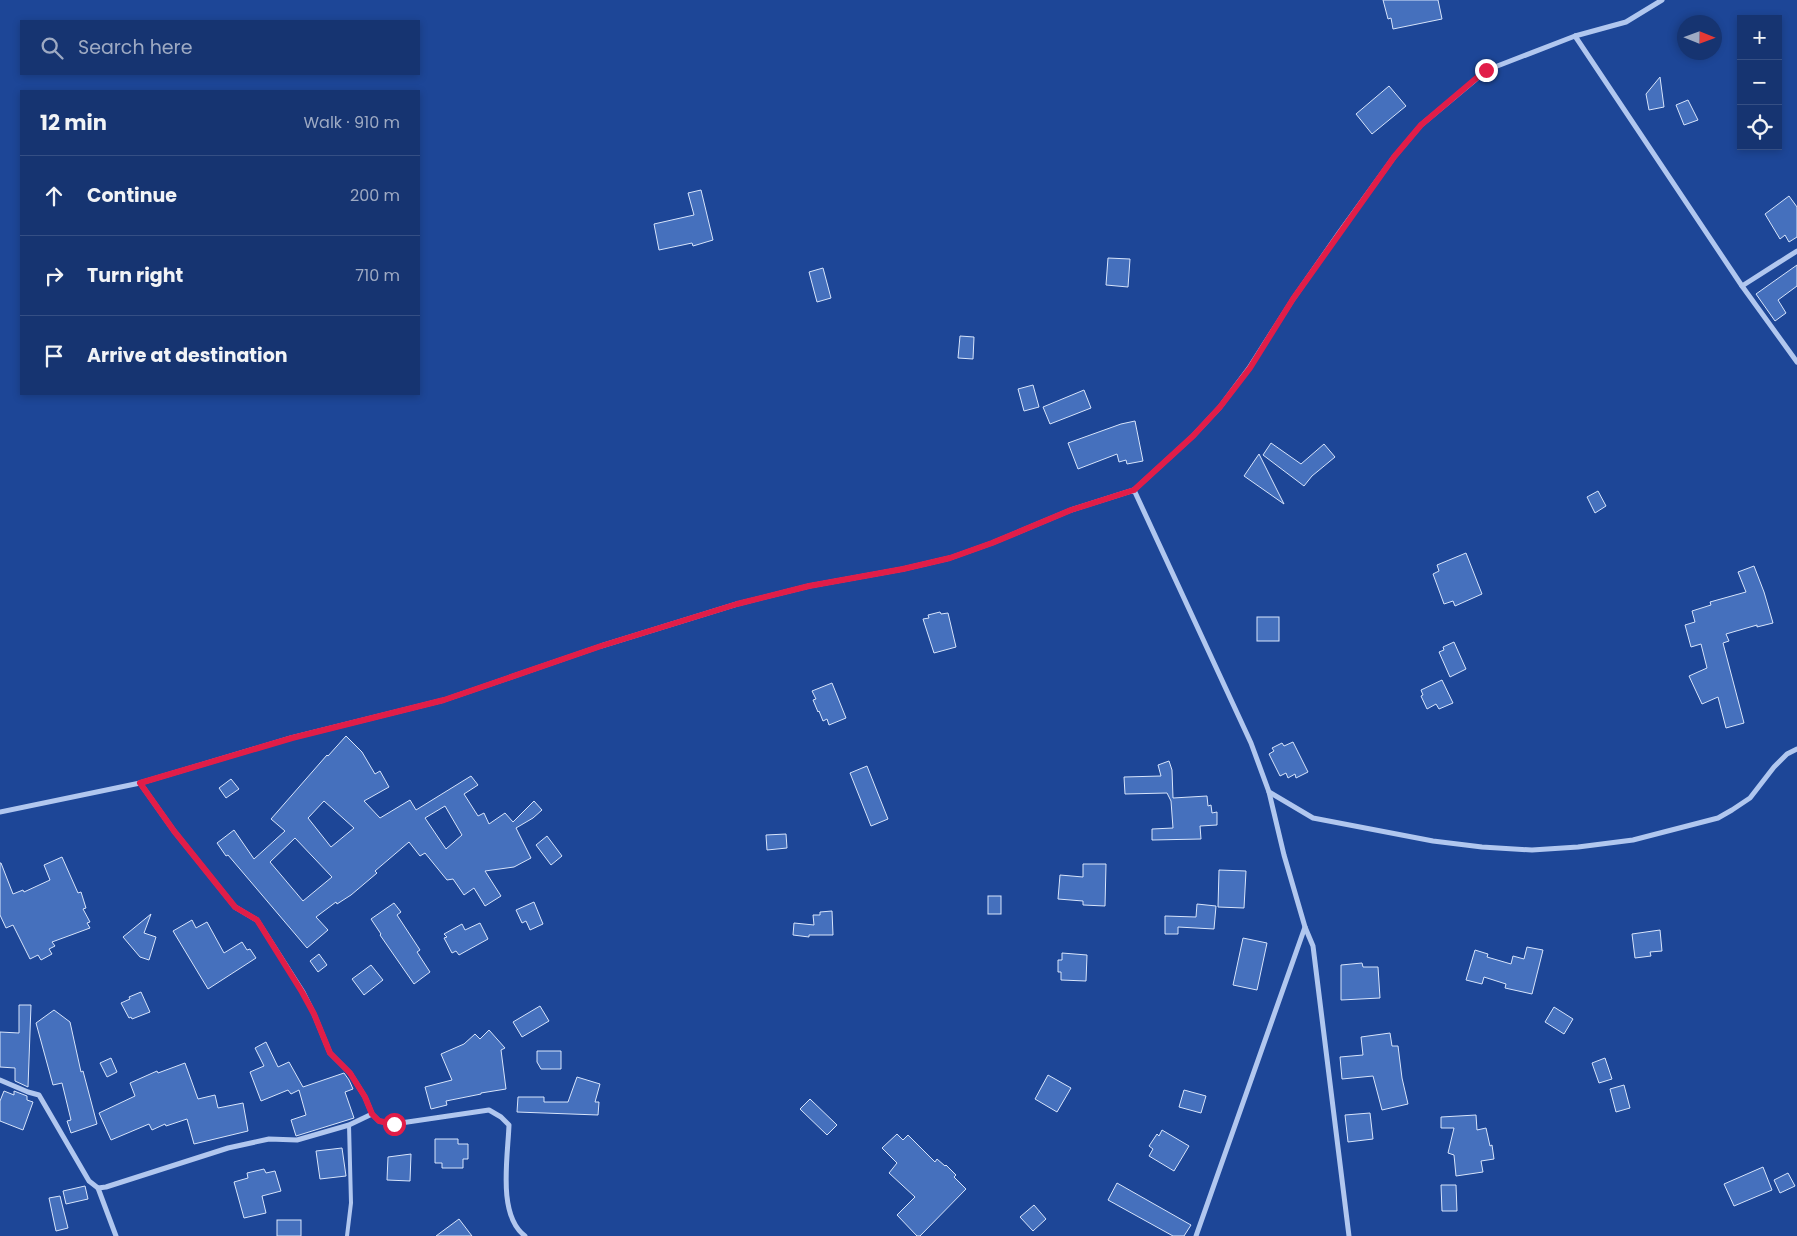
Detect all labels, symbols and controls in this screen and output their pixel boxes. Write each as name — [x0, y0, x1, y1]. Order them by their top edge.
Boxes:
north arrow — [1677, 15, 1722, 60]
map controls — [1737, 15, 1782, 150]
button: + — [1737, 15, 1782, 60]
search box — [20, 20, 420, 75]
icon: search — [38, 34, 66, 62]
text: Search here — [78, 34, 192, 61]
route end — [1475, 59, 1498, 82]
button: − — [1737, 60, 1782, 105]
button: locate — [1737, 105, 1782, 150]
text: 12 min — [40, 108, 107, 137]
text: Walk · 910 m — [303, 111, 400, 134]
icon: ahead — [40, 182, 68, 210]
text: Continue — [87, 182, 177, 209]
text: 200 m — [350, 184, 400, 207]
icon: right — [40, 262, 68, 290]
text: Turn right — [87, 262, 183, 289]
text: 710 m — [355, 264, 400, 287]
icon: arrive — [40, 342, 68, 370]
text: Arrive at destination — [87, 342, 288, 369]
route start — [383, 1113, 406, 1136]

